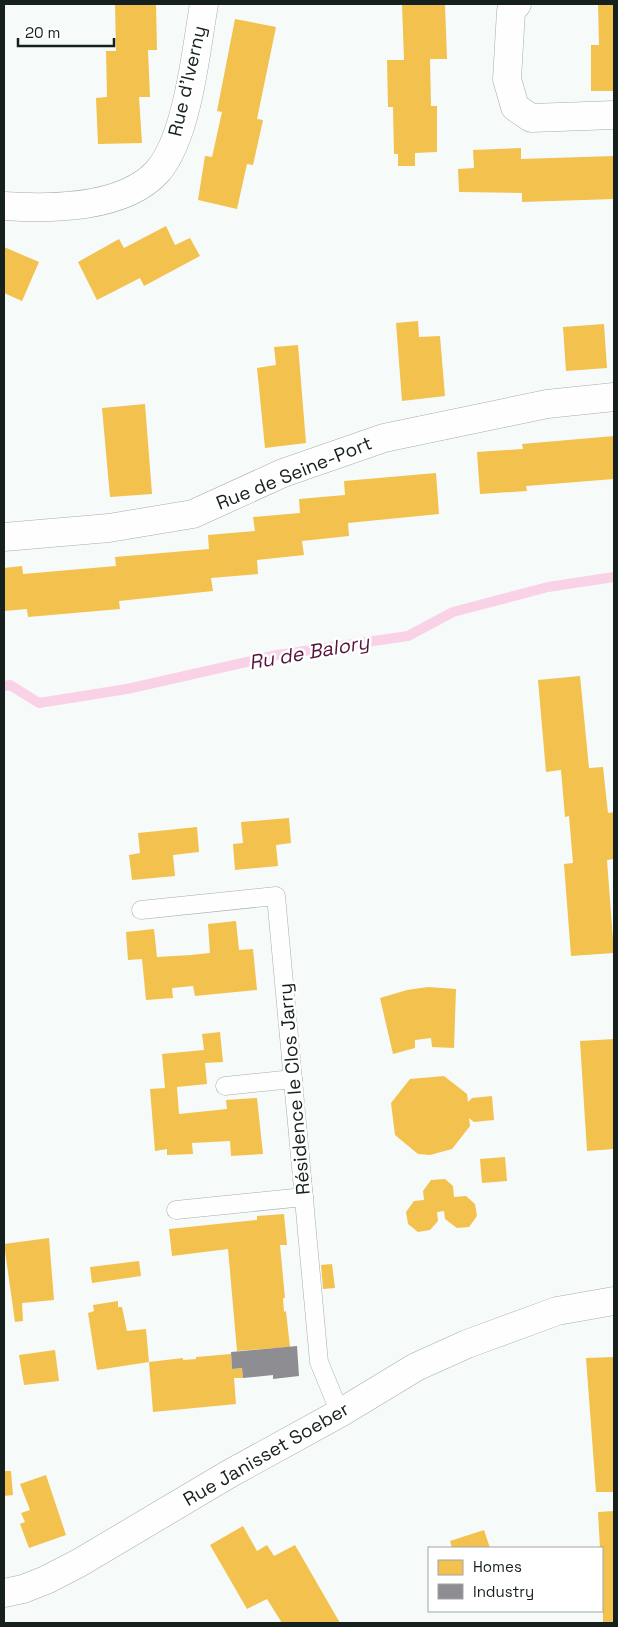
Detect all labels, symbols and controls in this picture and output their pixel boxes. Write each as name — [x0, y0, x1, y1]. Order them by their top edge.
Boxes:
scale bar — [18, 15, 114, 47]
text: 20 m — [25, 23, 60, 42]
street label: Rue d'Iverny — [162, 23, 212, 139]
street label: Rue de Seine-Port — [212, 430, 376, 516]
water label: Ru de Balory — [247, 628, 373, 675]
street label: Résidence le Clos Jarry — [272, 982, 316, 1196]
street label: Rue Janisset Soeber — [179, 1396, 353, 1512]
legend — [428, 1547, 603, 1612]
text: Homes — [473, 1557, 522, 1576]
text: Industry — [473, 1582, 534, 1601]

